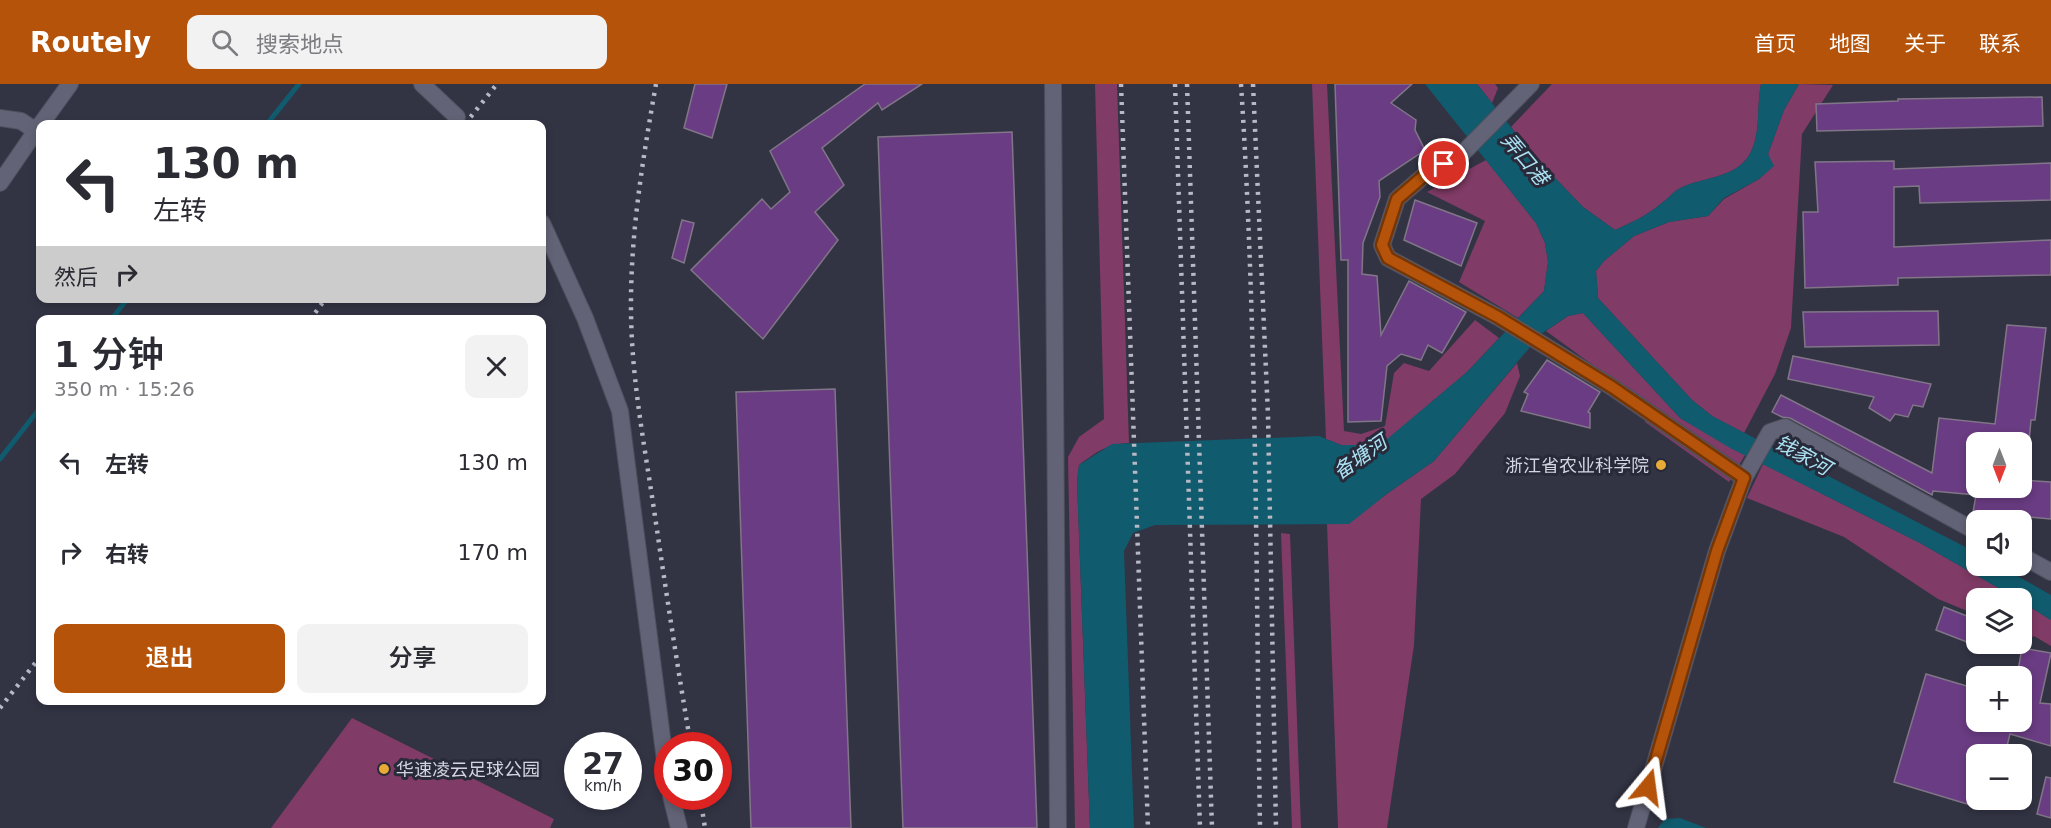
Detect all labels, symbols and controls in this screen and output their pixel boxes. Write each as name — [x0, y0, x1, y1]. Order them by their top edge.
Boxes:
search box — [187, 15, 607, 69]
text: Routely — [30, 26, 151, 59]
icon: search — [208, 26, 241, 59]
text: 搜索地点 — [256, 32, 344, 57]
text: 首页 — [1754, 32, 1796, 56]
text: 地图 — [1829, 32, 1871, 56]
text: 关于 — [1904, 32, 1946, 56]
text: 联系 — [1979, 32, 2021, 56]
water label: 弄口港 — [1497, 128, 1555, 192]
pin — [1418, 138, 1469, 189]
text: 130 m — [153, 139, 299, 188]
icon: left — [54, 144, 132, 222]
icon: arrive — [1427, 147, 1460, 180]
text: 左转 — [153, 195, 207, 226]
icon: right — [110, 258, 143, 291]
text: 然后 — [54, 265, 98, 290]
text: 1 分钟 — [54, 334, 164, 375]
button: close — [465, 335, 528, 398]
text: 350 m · 15:26 — [54, 377, 195, 401]
water label: 备塘河 — [1329, 428, 1395, 484]
water label: 钱家河 — [1771, 430, 1839, 482]
north arrow — [1966, 432, 2032, 498]
map controls — [1966, 432, 2032, 810]
icon: left — [54, 446, 87, 479]
text: 130 m — [458, 450, 528, 475]
text: 左转 — [105, 452, 149, 477]
place label: 浙江省农业科学院 — [1505, 455, 1649, 476]
marker: 浙江省农业科学院 — [1654, 458, 1668, 472]
button: sound — [1966, 510, 2032, 576]
icon: right — [54, 536, 87, 569]
text: 170 m — [458, 540, 528, 565]
text: 右转 — [105, 542, 149, 567]
button: layers — [1966, 588, 2032, 654]
button: 退出 — [54, 624, 285, 693]
button: 分享 — [297, 624, 528, 693]
button: + — [1966, 666, 2032, 732]
speed limit sign: 30 — [654, 732, 732, 810]
button: − — [1966, 744, 2032, 810]
text: 27 — [582, 746, 624, 781]
position arrow — [1616, 755, 1680, 819]
place label: 华速凌云足球公园 — [396, 759, 540, 780]
marker: 华速凌云足球公园 — [377, 762, 391, 776]
text: km/h — [584, 777, 622, 795]

